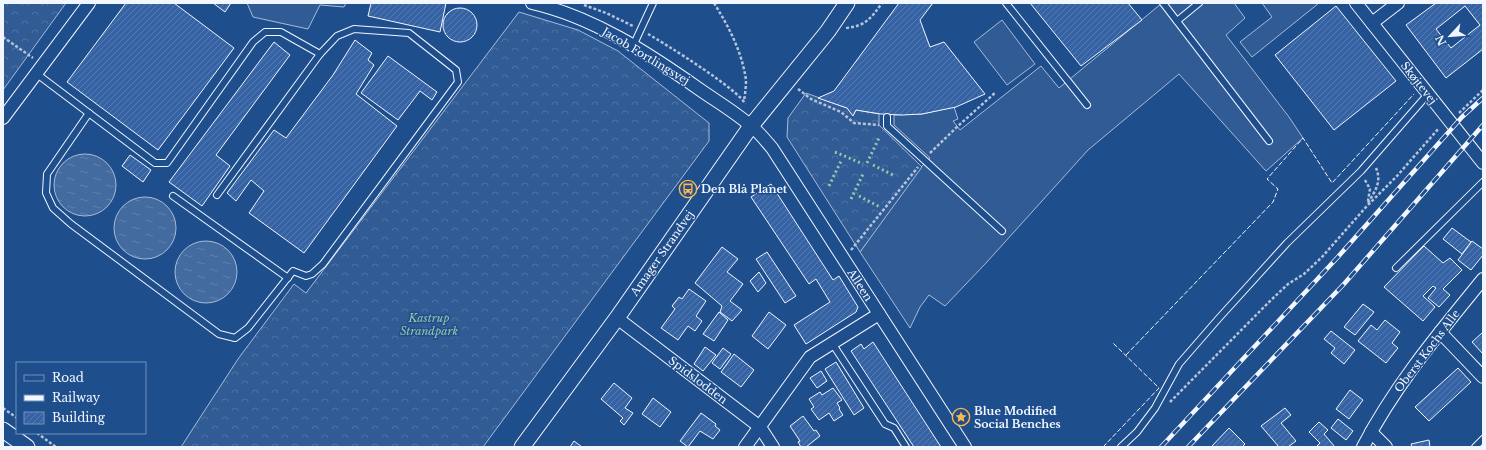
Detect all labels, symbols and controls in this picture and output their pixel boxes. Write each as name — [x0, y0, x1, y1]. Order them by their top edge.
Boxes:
north arrow — [1430, 16, 1470, 56]
street label: Jacob Fortlingsvej — [598, 23, 692, 88]
text: N — [1432, 32, 1450, 48]
street label: Skøjtevej — [1398, 59, 1440, 107]
bus stop icon: Den Blå Planet — [678, 179, 698, 199]
place label: Den Blå Planet — [701, 182, 788, 196]
street label: Amager Strandvej — [627, 208, 697, 299]
street label: Alleen — [844, 265, 876, 304]
street label: Oberst Kochs Alle — [1391, 307, 1463, 395]
park label: Kastrup Strandpark — [400, 311, 458, 338]
street label: Spidslodden — [666, 353, 731, 407]
legend — [16, 362, 146, 434]
text: Road — [52, 370, 84, 385]
text: Railway — [52, 390, 101, 405]
place label: Blue Modified Social Benches — [974, 404, 1061, 431]
place icon: Blue Modified Social Benches — [951, 407, 971, 427]
text: Building — [52, 410, 106, 425]

